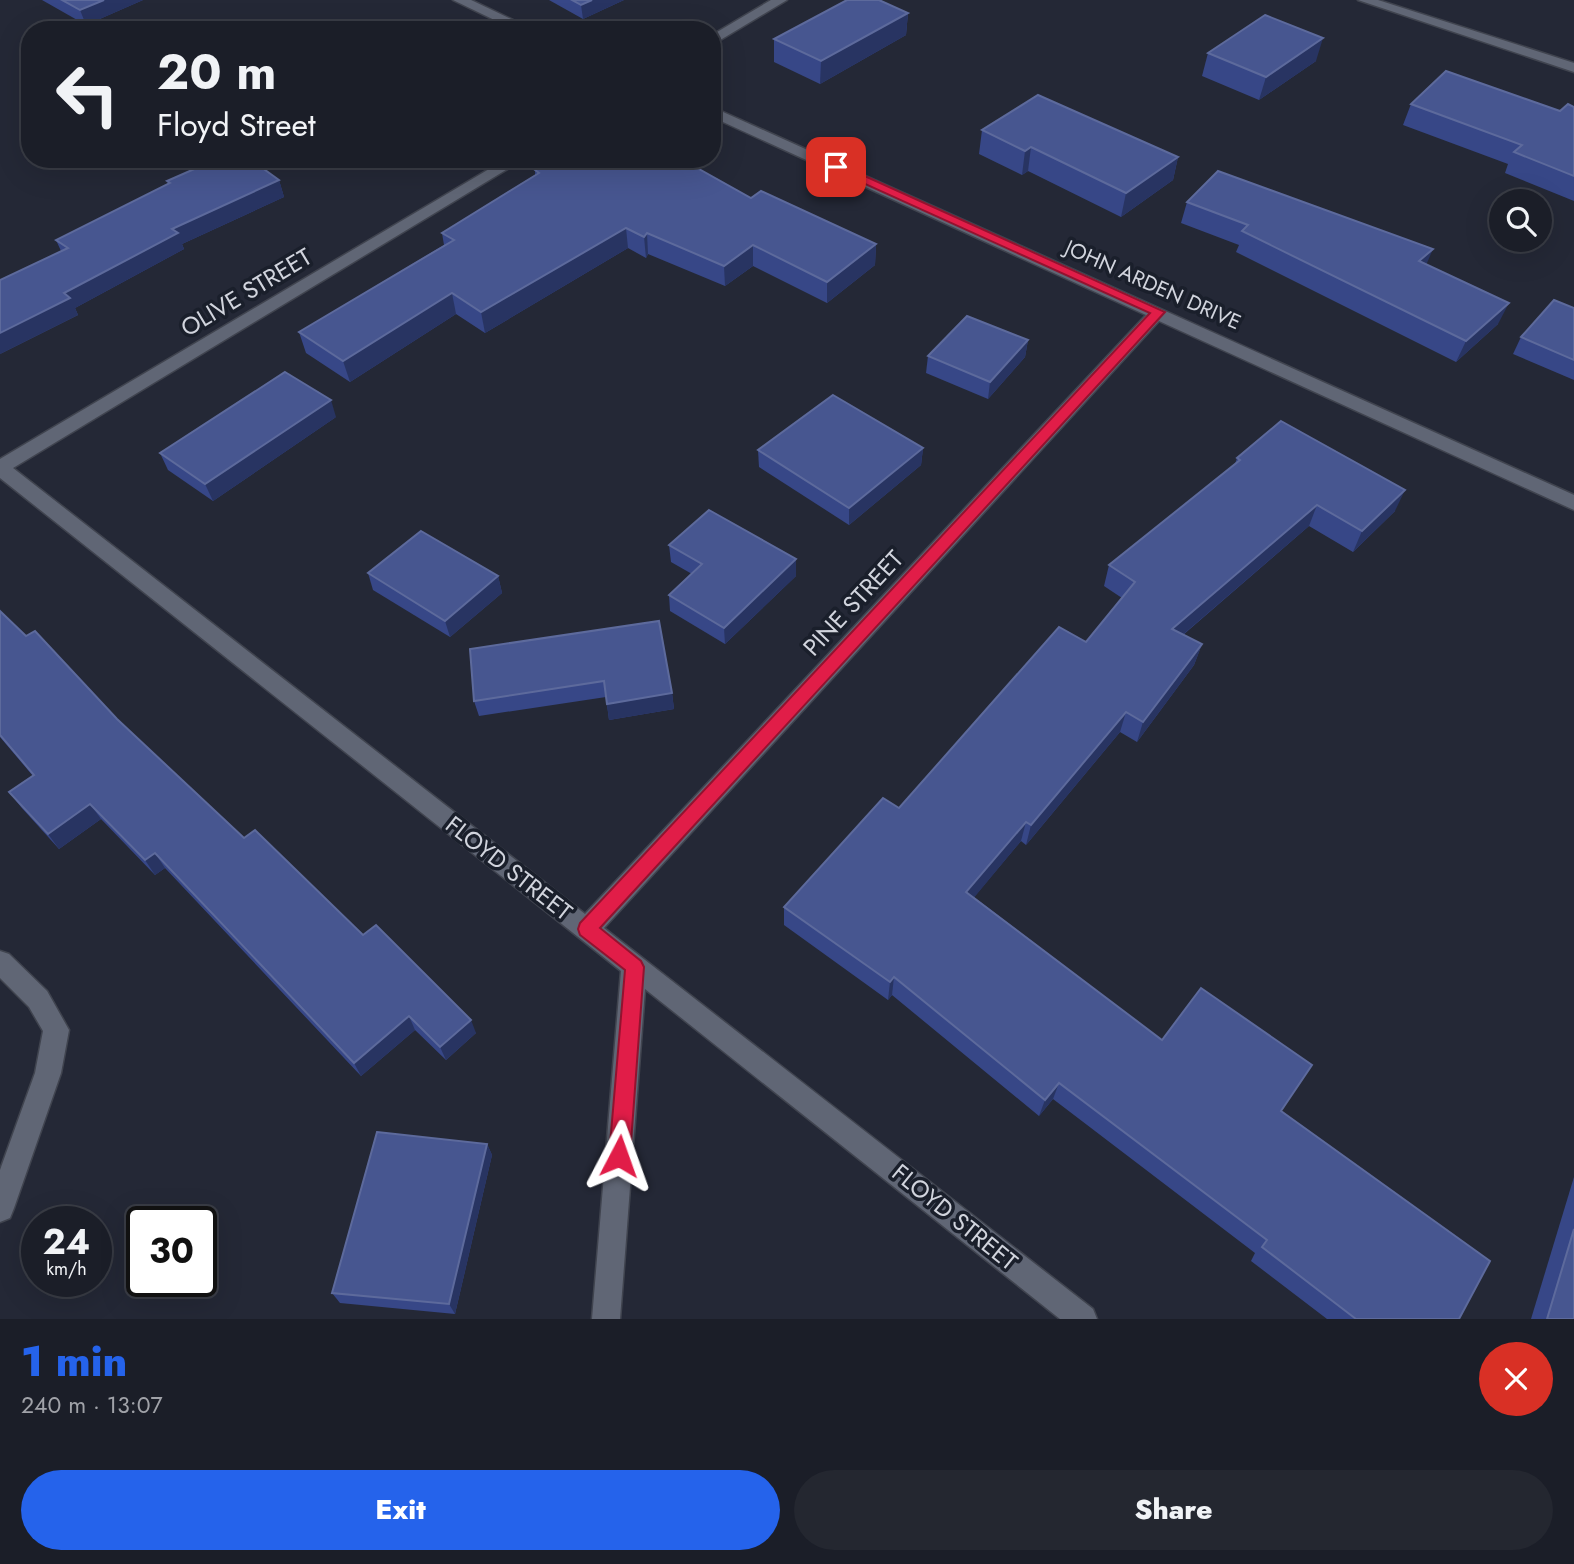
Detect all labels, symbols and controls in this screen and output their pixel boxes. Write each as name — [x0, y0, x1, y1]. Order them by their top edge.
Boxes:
text: 20 m — [157, 37, 276, 107]
icon: left — [42, 49, 133, 140]
text: Floyd Street — [157, 102, 316, 148]
pin — [806, 137, 866, 197]
icon: arrive — [817, 148, 855, 186]
map controls — [1489, 189, 1552, 252]
button: search — [1489, 189, 1552, 252]
street label: JOHN ARDEN DRIVE — [1057, 231, 1246, 337]
street label: OLIVE STREET — [174, 239, 318, 345]
street label: PINE STREET — [795, 542, 911, 664]
street label: FLOYD STREET — [438, 807, 580, 929]
position arrow — [582, 1119, 656, 1193]
street label: FLOYD STREET — [885, 1155, 1025, 1279]
speed limit sign: 30 — [126, 1206, 217, 1297]
text: 24 — [43, 1217, 90, 1267]
text: km/h — [46, 1256, 87, 1282]
text: 1 min — [21, 1331, 127, 1392]
button: close — [1479, 1342, 1553, 1416]
text: 240 m · 13:07 — [21, 1388, 163, 1422]
button: Exit — [21, 1470, 780, 1550]
button: Share — [794, 1470, 1553, 1550]

